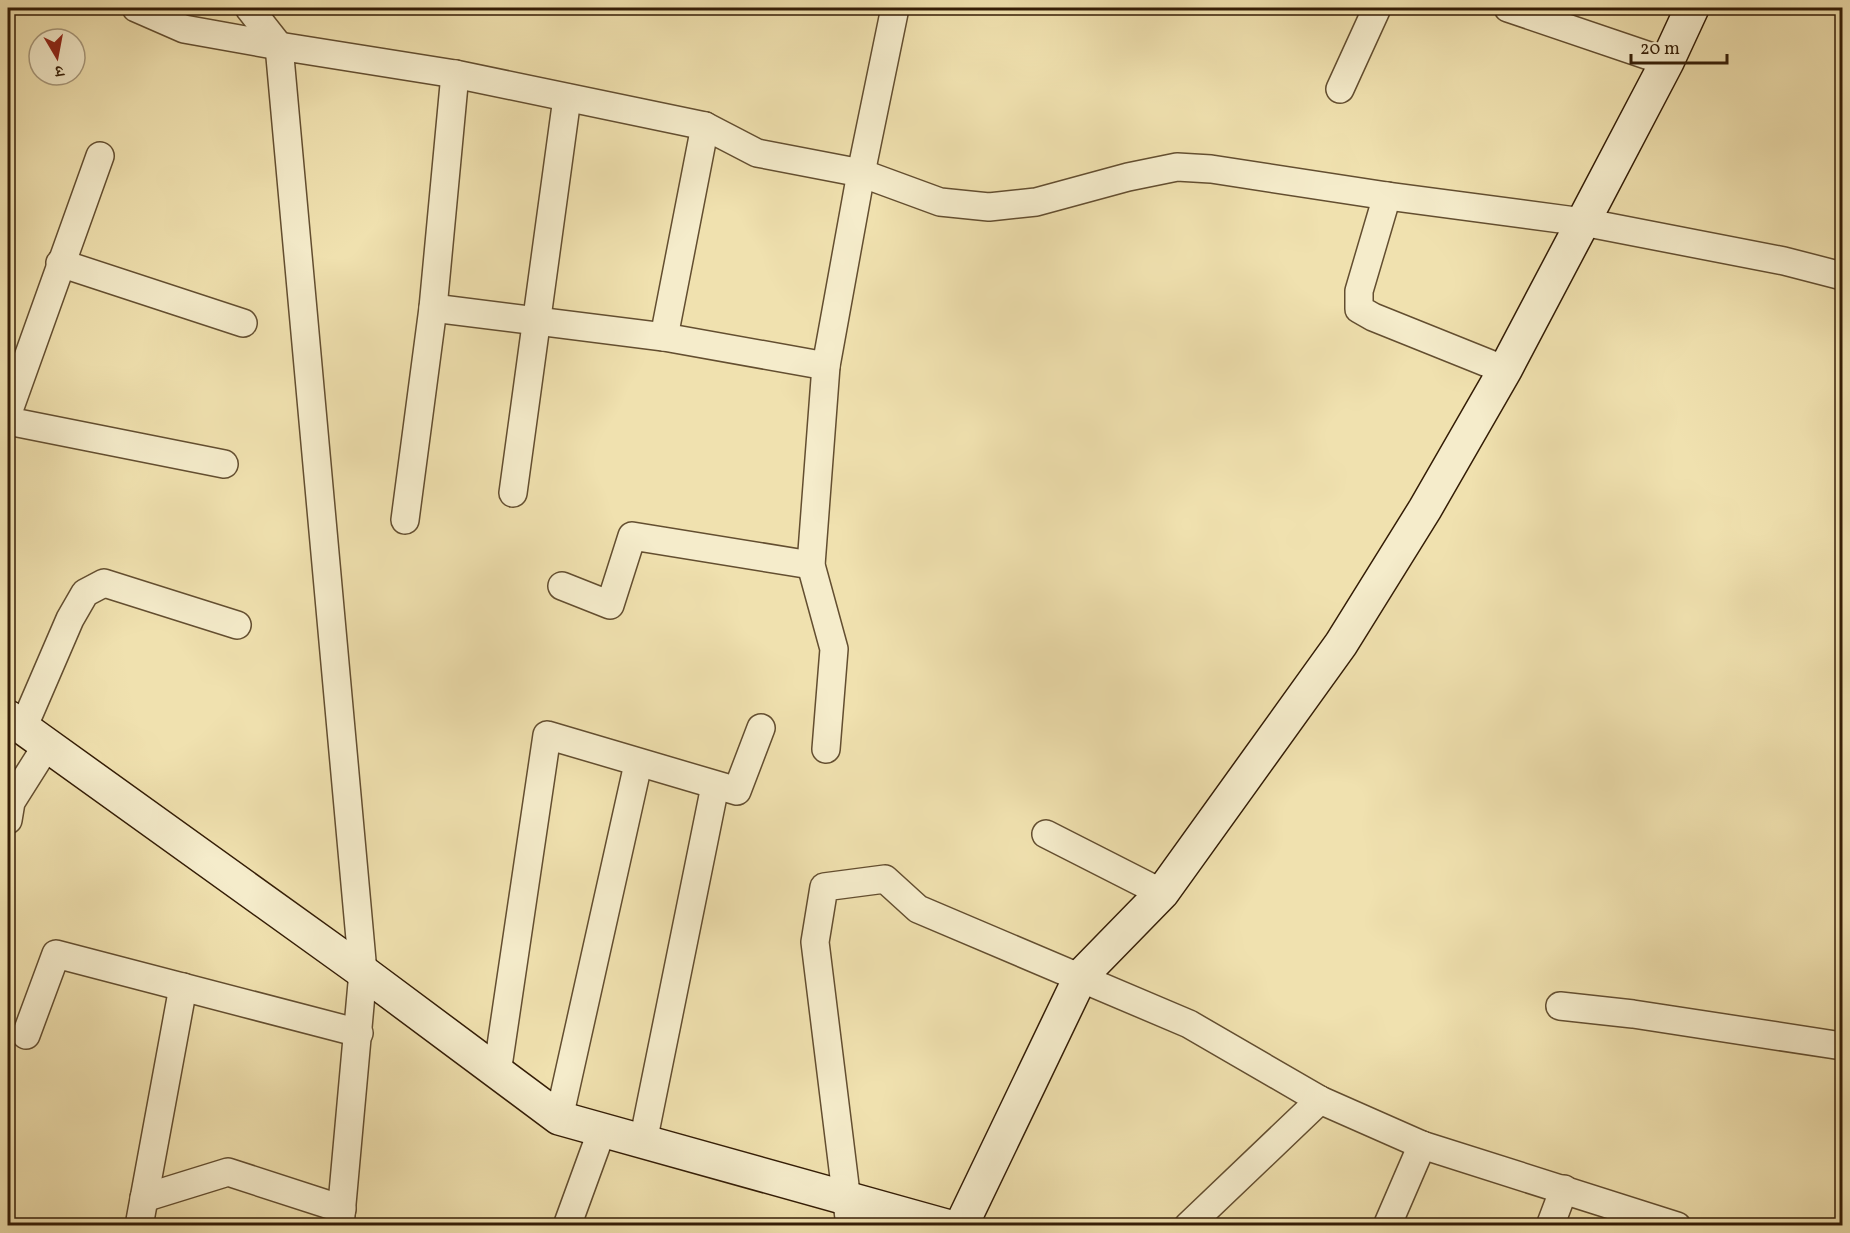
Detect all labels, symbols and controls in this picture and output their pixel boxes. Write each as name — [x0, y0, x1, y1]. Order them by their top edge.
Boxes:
north arrow — [27, 27, 87, 87]
scale bar — [1631, 27, 1727, 65]
text: 20 m — [1640, 37, 1680, 62]
text: उ — [52, 58, 66, 82]

